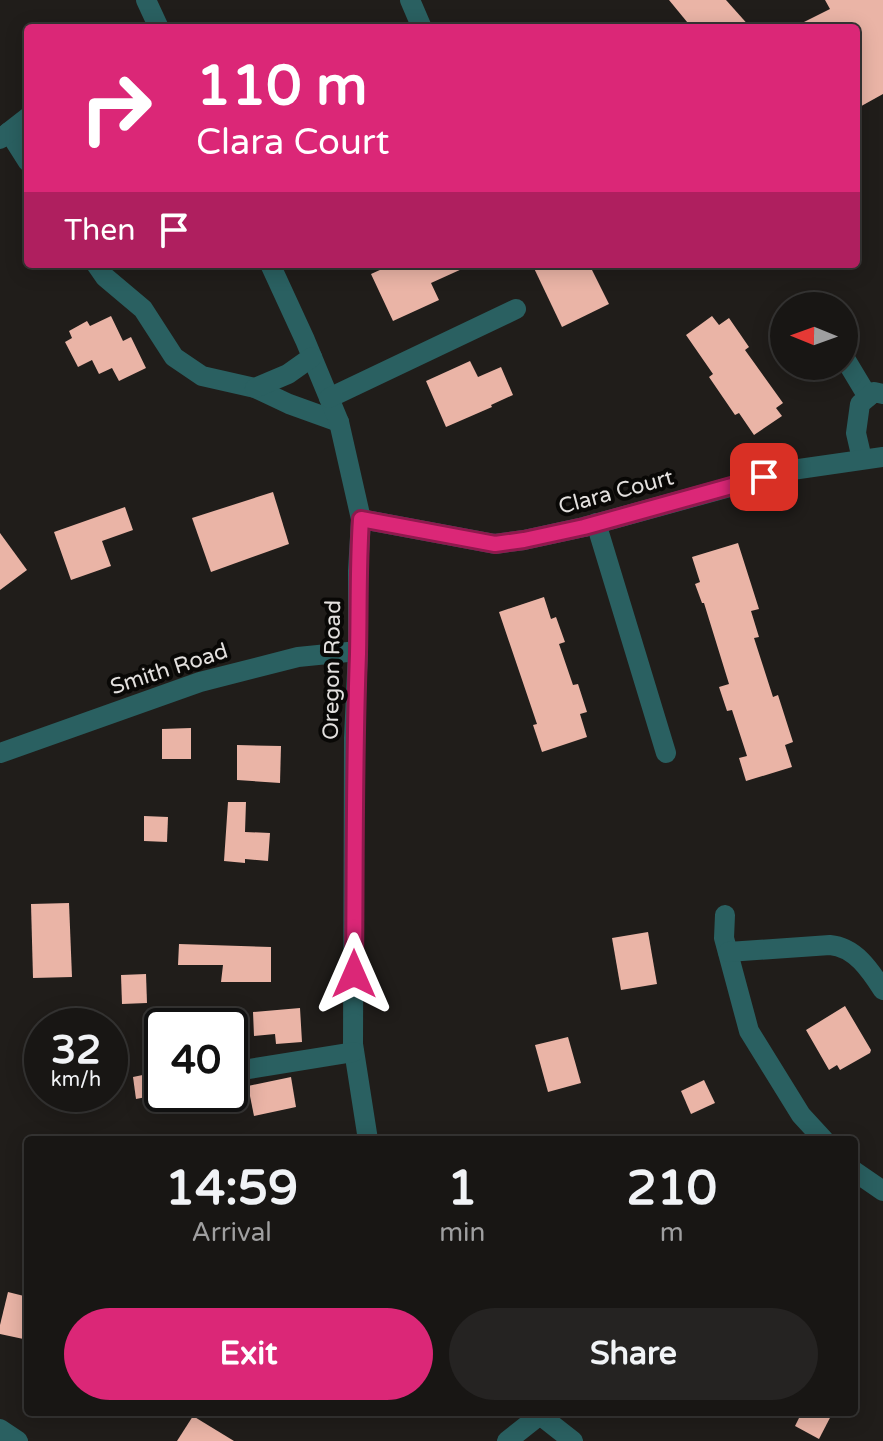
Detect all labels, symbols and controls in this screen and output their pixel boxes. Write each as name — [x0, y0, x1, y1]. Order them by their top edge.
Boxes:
text: 110 m — [196, 53, 367, 120]
icon: right — [64, 56, 168, 160]
text: Clara Court — [196, 121, 389, 164]
icon: arrive — [152, 208, 196, 252]
text: Then — [64, 212, 136, 249]
north arrow — [770, 292, 858, 380]
map controls — [770, 292, 858, 380]
pin — [730, 443, 798, 511]
icon: arrive — [742, 455, 786, 499]
street label: Clara Court — [556, 464, 676, 520]
street label: Oregon Road — [318, 600, 346, 740]
street label: Smith Road — [107, 638, 231, 700]
position arrow — [312, 932, 396, 1016]
speed limit sign: 40 — [144, 1008, 248, 1112]
text: 32 — [51, 1026, 101, 1074]
text: km/h — [51, 1068, 101, 1092]
text: 14:59 — [165, 1160, 298, 1218]
text: 1 — [447, 1160, 477, 1218]
text: 210 — [626, 1160, 717, 1218]
text: Arrival — [191, 1217, 272, 1248]
text: min — [439, 1217, 485, 1248]
text: m — [660, 1217, 684, 1248]
button: Exit — [64, 1308, 433, 1400]
button: Share — [449, 1308, 818, 1400]

